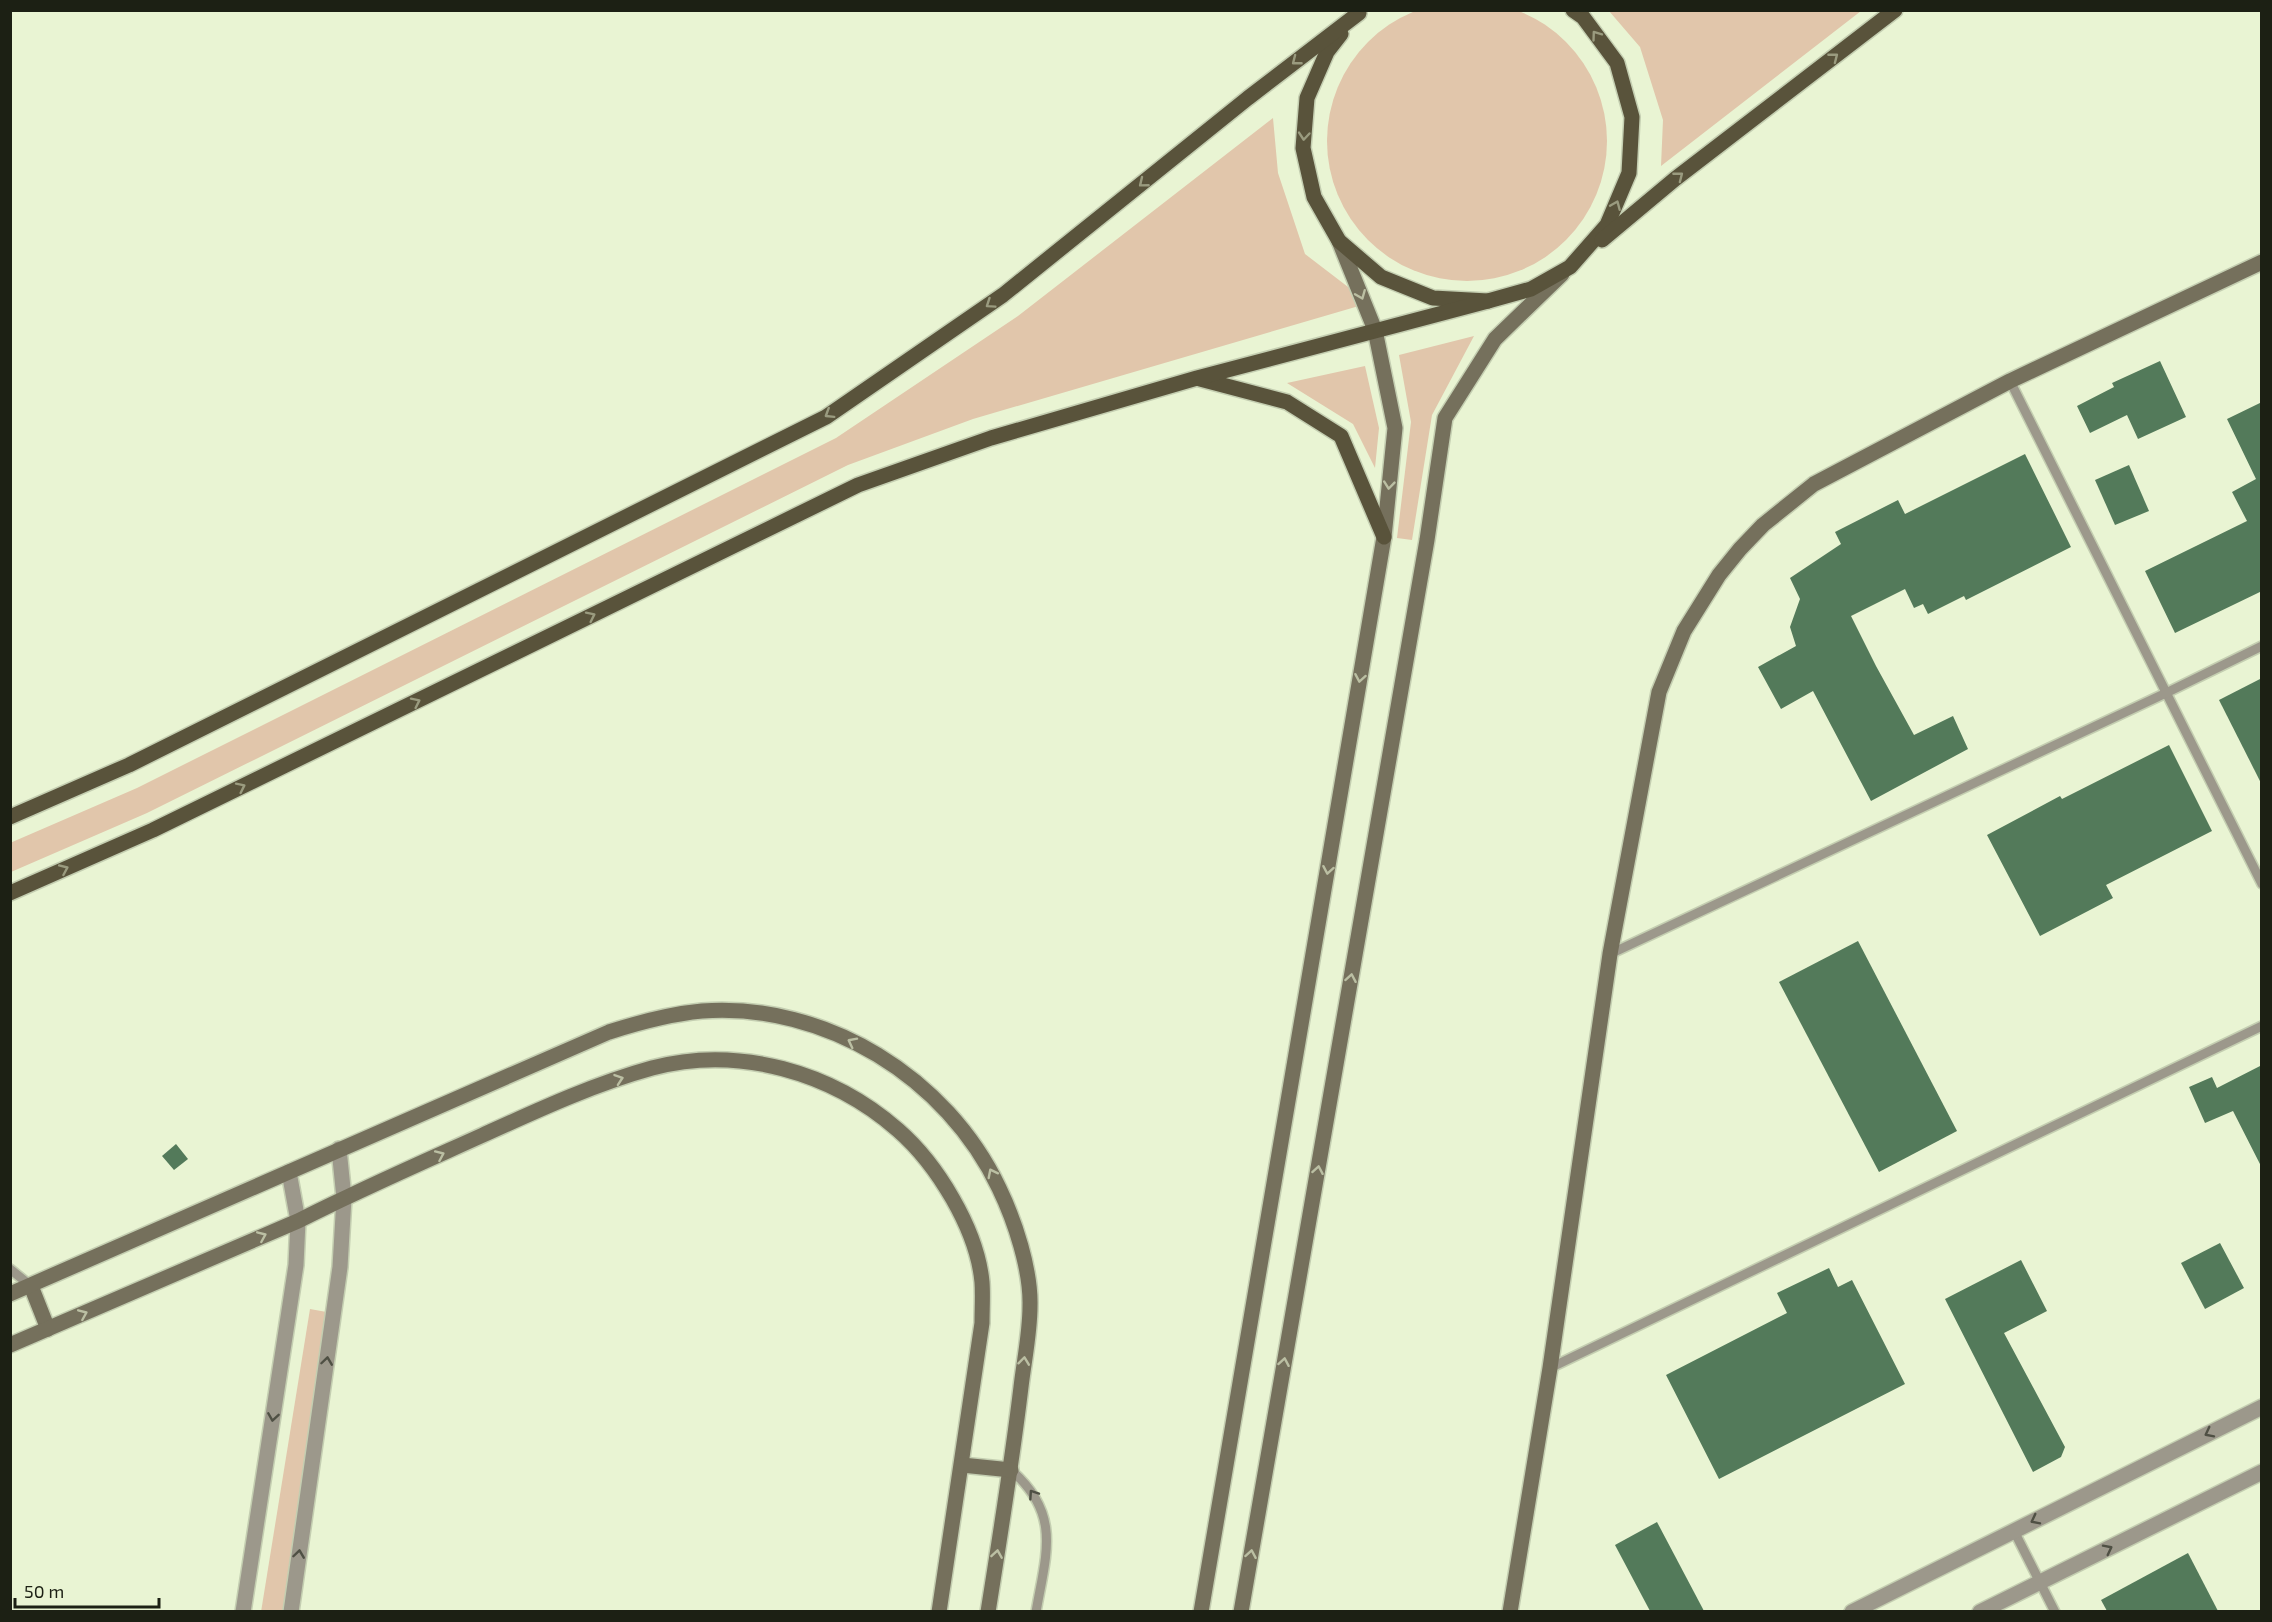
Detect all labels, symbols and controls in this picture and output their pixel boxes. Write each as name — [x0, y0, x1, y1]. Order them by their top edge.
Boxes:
one-way arrow — [1593, 31, 1604, 42]
one-way arrow — [1291, 54, 1302, 65]
one-way arrow — [1827, 54, 1838, 65]
one-way arrow — [1298, 131, 1311, 140]
one-way arrow — [1673, 173, 1684, 184]
one-way arrow — [1139, 175, 1150, 186]
one-way arrow — [1609, 200, 1621, 211]
one-way arrow — [1354, 289, 1366, 300]
one-way arrow — [986, 297, 997, 308]
one-way arrow — [825, 407, 836, 418]
one-way arrow — [1383, 481, 1396, 490]
one-way arrow — [585, 612, 596, 623]
one-way arrow — [1355, 673, 1367, 682]
one-way arrow — [410, 697, 421, 709]
one-way arrow — [234, 783, 245, 795]
one-way arrow — [58, 865, 69, 877]
one-way arrow — [1322, 865, 1334, 875]
one-way arrow — [1344, 973, 1357, 983]
one-way arrow — [848, 1037, 859, 1049]
one-way arrow — [613, 1074, 624, 1087]
one-way arrow — [433, 1150, 444, 1162]
one-way arrow — [1311, 1165, 1324, 1175]
one-way arrow — [987, 1168, 999, 1179]
one-way arrow — [256, 1231, 267, 1243]
one-way arrow — [77, 1309, 88, 1321]
one-way arrow — [320, 1356, 332, 1365]
one-way arrow — [1017, 1356, 1030, 1365]
one-way arrow — [1278, 1357, 1290, 1366]
one-way arrow — [267, 1411, 280, 1421]
one-way arrow — [2205, 1426, 2216, 1437]
one-way arrow — [1029, 1490, 1040, 1501]
one-way arrow — [2030, 1513, 2041, 1524]
one-way arrow — [2102, 1544, 2113, 1556]
one-way arrow — [292, 1549, 304, 1558]
one-way arrow — [990, 1549, 1003, 1559]
one-way arrow — [1244, 1549, 1257, 1559]
scale bar — [15, 1571, 159, 1609]
text: 50 m — [24, 1580, 64, 1602]

